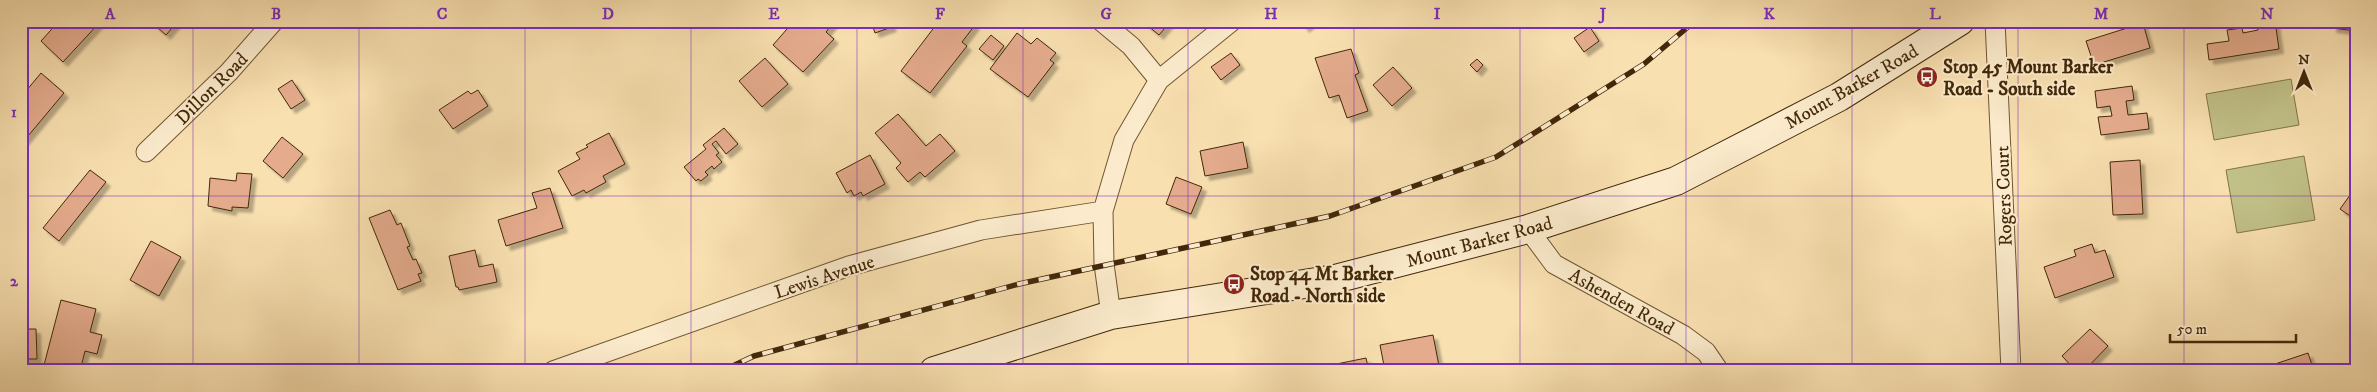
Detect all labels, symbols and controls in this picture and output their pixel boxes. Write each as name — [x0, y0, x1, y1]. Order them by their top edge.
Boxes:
text: A — [104, 4, 116, 24]
text: B — [271, 4, 281, 24]
text: C — [437, 4, 447, 24]
text: D — [602, 4, 614, 24]
text: E — [768, 4, 780, 24]
text: F — [935, 4, 945, 24]
text: G — [1100, 4, 1112, 24]
text: H — [1264, 4, 1278, 24]
text: I — [1434, 4, 1441, 24]
text: J — [1598, 4, 1607, 24]
text: K — [1763, 4, 1775, 24]
text: L — [1929, 4, 1941, 24]
text: M — [2094, 4, 2109, 24]
text: N — [2260, 4, 2274, 24]
street label: Mount Barker Road — [1781, 40, 1923, 135]
street label: Dillon Road — [171, 48, 253, 130]
north arrow — [2280, 48, 2330, 98]
text: N — [2298, 51, 2310, 69]
place label: Stop 45 Mount Barker Road - South side — [1943, 56, 2114, 101]
bus stop icon: Stop 45 Mount Barker Road - South side — [1915, 65, 1939, 89]
text: 1 — [11, 102, 17, 122]
street label: Rogers Court — [1991, 145, 2018, 247]
street label: Mount Barker Road — [1404, 212, 1555, 273]
street label: Lewis Avenue — [772, 250, 877, 304]
place label: Stop 44 Mt Barker Road - North side — [1250, 263, 1394, 308]
street label: Ashenden Road — [1565, 264, 1678, 341]
text: 2 — [10, 271, 19, 291]
bus stop icon: Stop 44 Mt Barker Road - North side — [1222, 272, 1246, 296]
scale bar — [2170, 312, 2296, 344]
text: 50 m — [2177, 320, 2207, 339]

